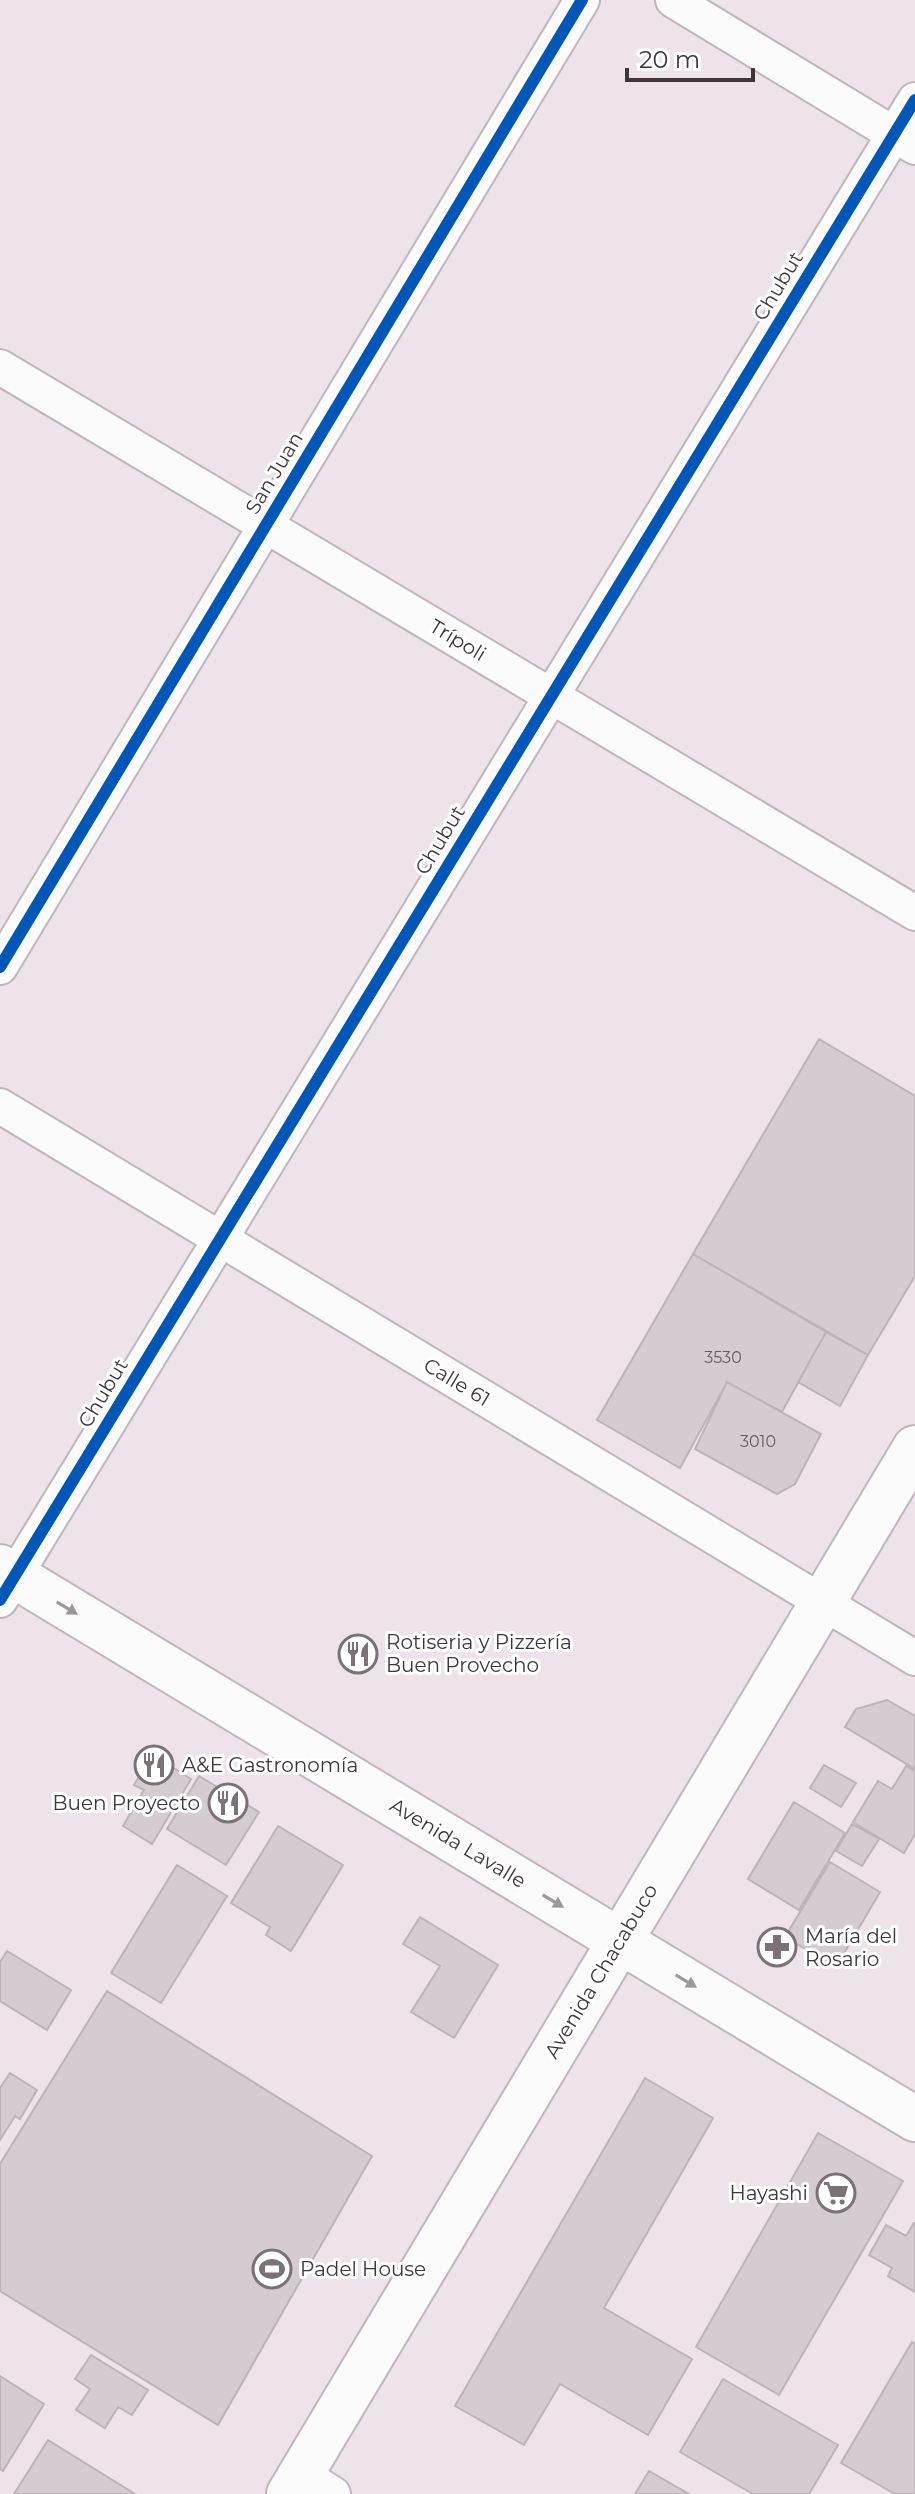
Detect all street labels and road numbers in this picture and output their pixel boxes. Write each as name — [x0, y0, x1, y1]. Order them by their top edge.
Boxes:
street label: Chubut — [748, 247, 808, 325]
street label: San Juan — [240, 428, 308, 518]
street label: Trípoli — [426, 614, 490, 666]
street label: Chubut — [410, 801, 470, 879]
street label: Calle 61 — [419, 1353, 495, 1411]
street label: Chubut — [73, 1354, 133, 1432]
street label: Avenida Lavalle — [386, 1793, 530, 1893]
street label: Avenida Chacabuco — [539, 1879, 663, 2063]

